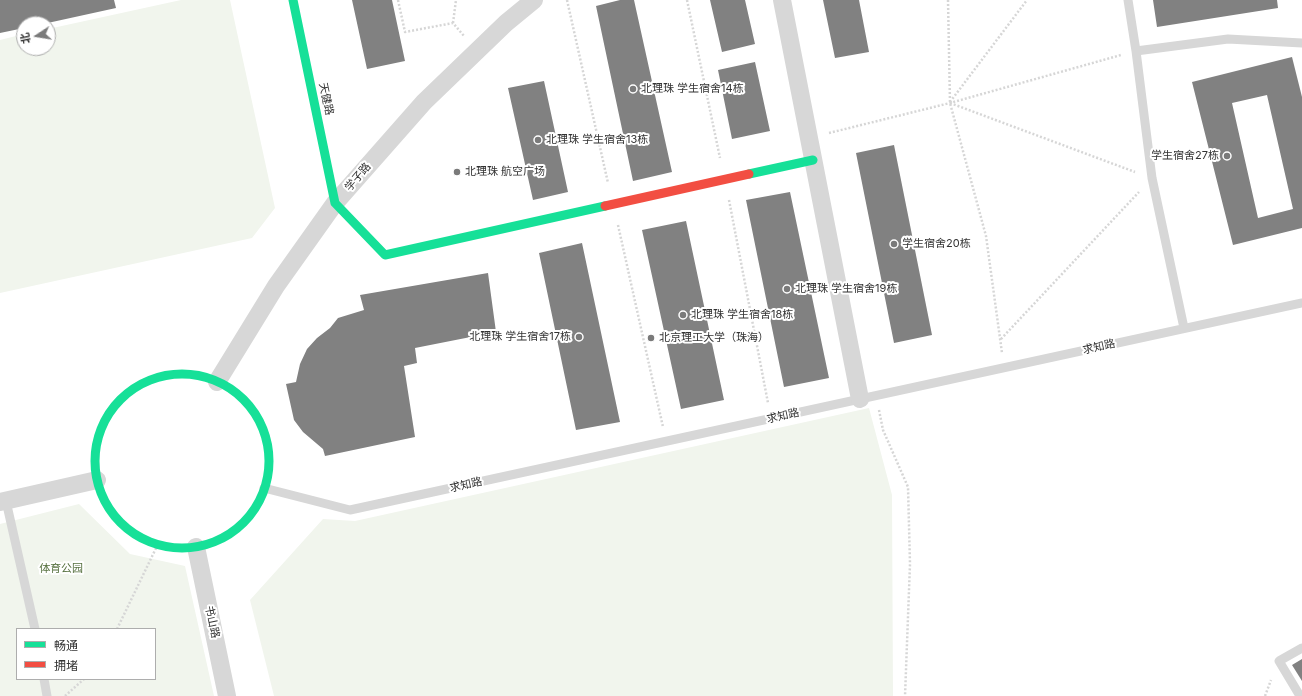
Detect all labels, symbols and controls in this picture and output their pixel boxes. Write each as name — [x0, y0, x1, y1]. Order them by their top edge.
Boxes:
north arrow — [16, 16, 56, 56]
text: 北 — [17, 31, 33, 45]
street label: 天健路 — [316, 81, 336, 117]
place label: 北理珠 学生宿舍14栋 — [641, 82, 744, 96]
marker: 北理珠 学生宿舍14栋 — [628, 84, 638, 94]
place label: 北理珠 学生宿舍13栋 — [546, 133, 648, 147]
marker: 北理珠 学生宿舍13栋 — [533, 135, 543, 145]
place label: 学生宿舍27栋 — [1151, 149, 1219, 163]
marker: 学生宿舍27栋 — [1222, 151, 1232, 161]
street label: 学子路 — [342, 160, 374, 194]
place label: 北理珠 航空广场 — [465, 165, 545, 179]
marker: 北理珠 航空广场 — [452, 167, 462, 177]
place label: 学生宿舍20栋 — [902, 237, 971, 251]
marker: 学生宿舍20栋 — [889, 239, 899, 249]
place label: 北理珠 学生宿舍19栋 — [795, 282, 897, 296]
marker: 北理珠 学生宿舍19栋 — [782, 284, 792, 294]
place label: 北理珠 学生宿舍18栋 — [691, 308, 793, 322]
marker: 北理珠 学生宿舍18栋 — [678, 310, 688, 320]
place label: 北理珠 学生宿舍17栋 — [469, 330, 571, 344]
place label: 北京理工大学（珠海） — [659, 331, 769, 345]
marker: 北理珠 学生宿舍17栋 — [574, 332, 584, 342]
marker: 北京理工大学（珠海） — [646, 333, 656, 343]
street label: 求知路 — [1081, 337, 1117, 357]
street label: 求知路 — [765, 406, 801, 426]
street label: 求知路 — [448, 475, 484, 495]
park label: 体育公园 — [39, 562, 83, 576]
street label: 书山路 — [202, 604, 222, 640]
legend — [16, 628, 156, 680]
text: 畅通 — [54, 638, 78, 653]
text: 拥堵 — [54, 658, 78, 673]

